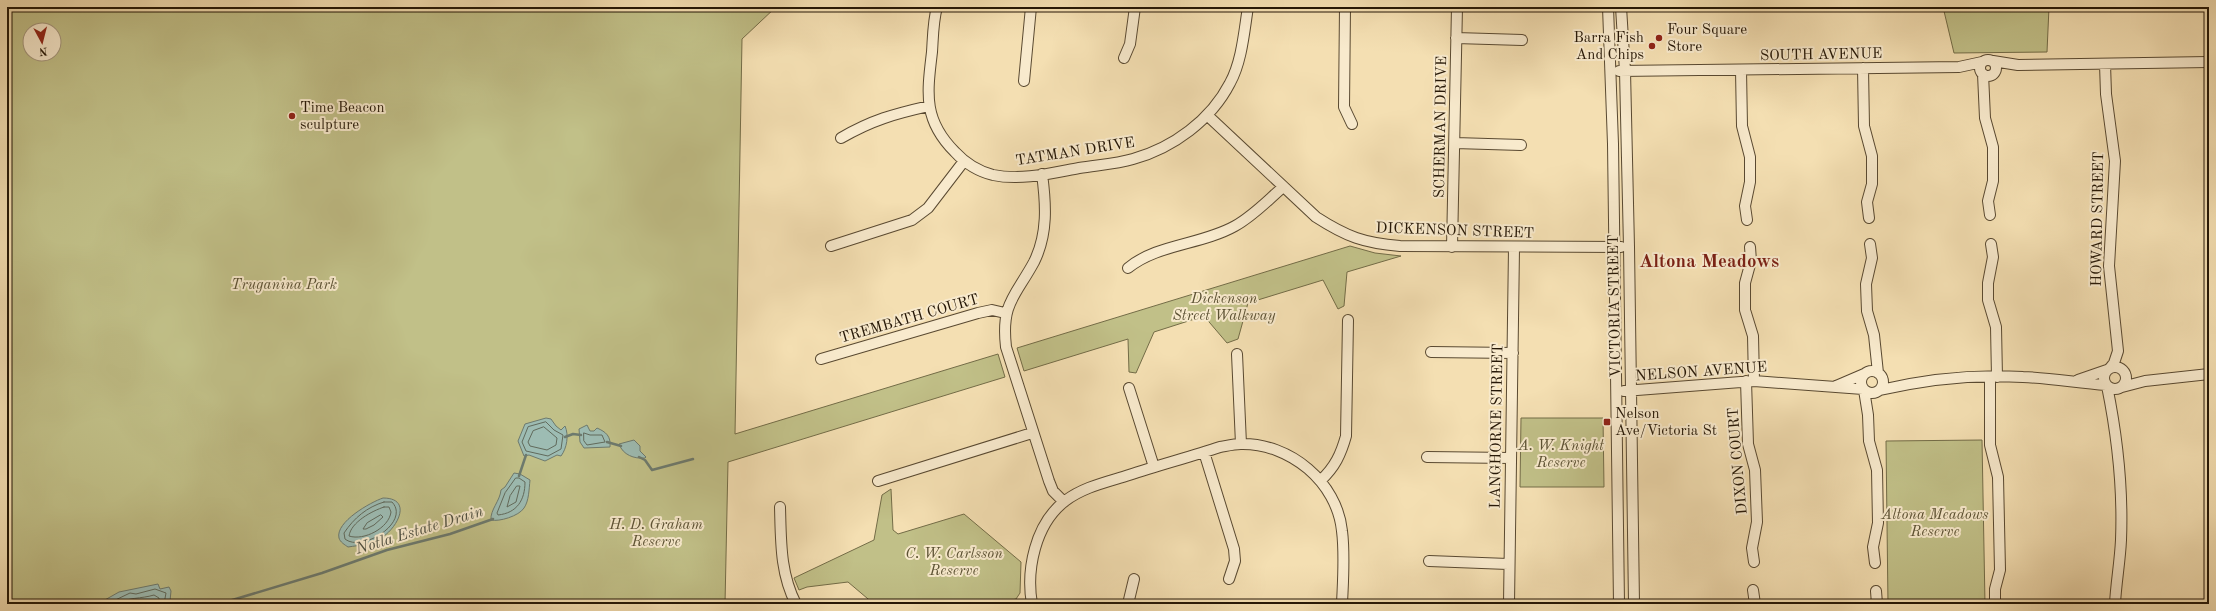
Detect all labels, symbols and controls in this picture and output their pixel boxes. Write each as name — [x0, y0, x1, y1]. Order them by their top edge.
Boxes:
north arrow — [22, 22, 62, 62]
place label: Four Square Store — [1667, 23, 1747, 55]
place label: Barra Fish And Chips — [1573, 31, 1644, 63]
marker: Four Square Store — [1654, 33, 1664, 43]
marker: Barra Fish And Chips — [1647, 41, 1657, 51]
text: N — [38, 44, 48, 56]
street label: SOUTH AVENUE — [1760, 47, 1882, 64]
street label: SCHERMAN DRIVE — [1433, 56, 1450, 198]
place label: Time Beacon sculpture — [300, 101, 385, 133]
marker: Time Beacon sculpture — [287, 111, 297, 121]
street label: TATMAN DRIVE — [1015, 136, 1136, 169]
street label: HOWARD STREET — [2090, 151, 2107, 287]
street label: DICKENSON STREET — [1375, 221, 1534, 242]
street label: VICTORIA STREET — [1607, 234, 1624, 378]
district label: Altona Meadows — [1639, 253, 1779, 272]
park label: Truganina Park — [231, 278, 337, 293]
street label: TREMBATH COURT — [838, 292, 981, 347]
park label: Dickenson Street Walkway — [1172, 292, 1276, 324]
street label: LANGHORNE STREET — [1489, 343, 1506, 509]
street label: NELSON AVENUE — [1635, 360, 1767, 385]
street label: DIXON COURT — [1726, 406, 1751, 515]
place label: Nelson Ave/Victoria St — [1615, 407, 1717, 439]
marker: Nelson Ave/Victoria St — [1602, 417, 1612, 427]
park label: A. W. Knight Reserve — [1517, 439, 1604, 471]
water label: Notla Estate Drain — [353, 504, 485, 558]
park label: Altona Meadows Reserve — [1880, 508, 1989, 540]
park label: H. D. Graham Reserve — [608, 518, 703, 550]
park label: C. W. Carlsson Reserve — [905, 547, 1003, 579]

